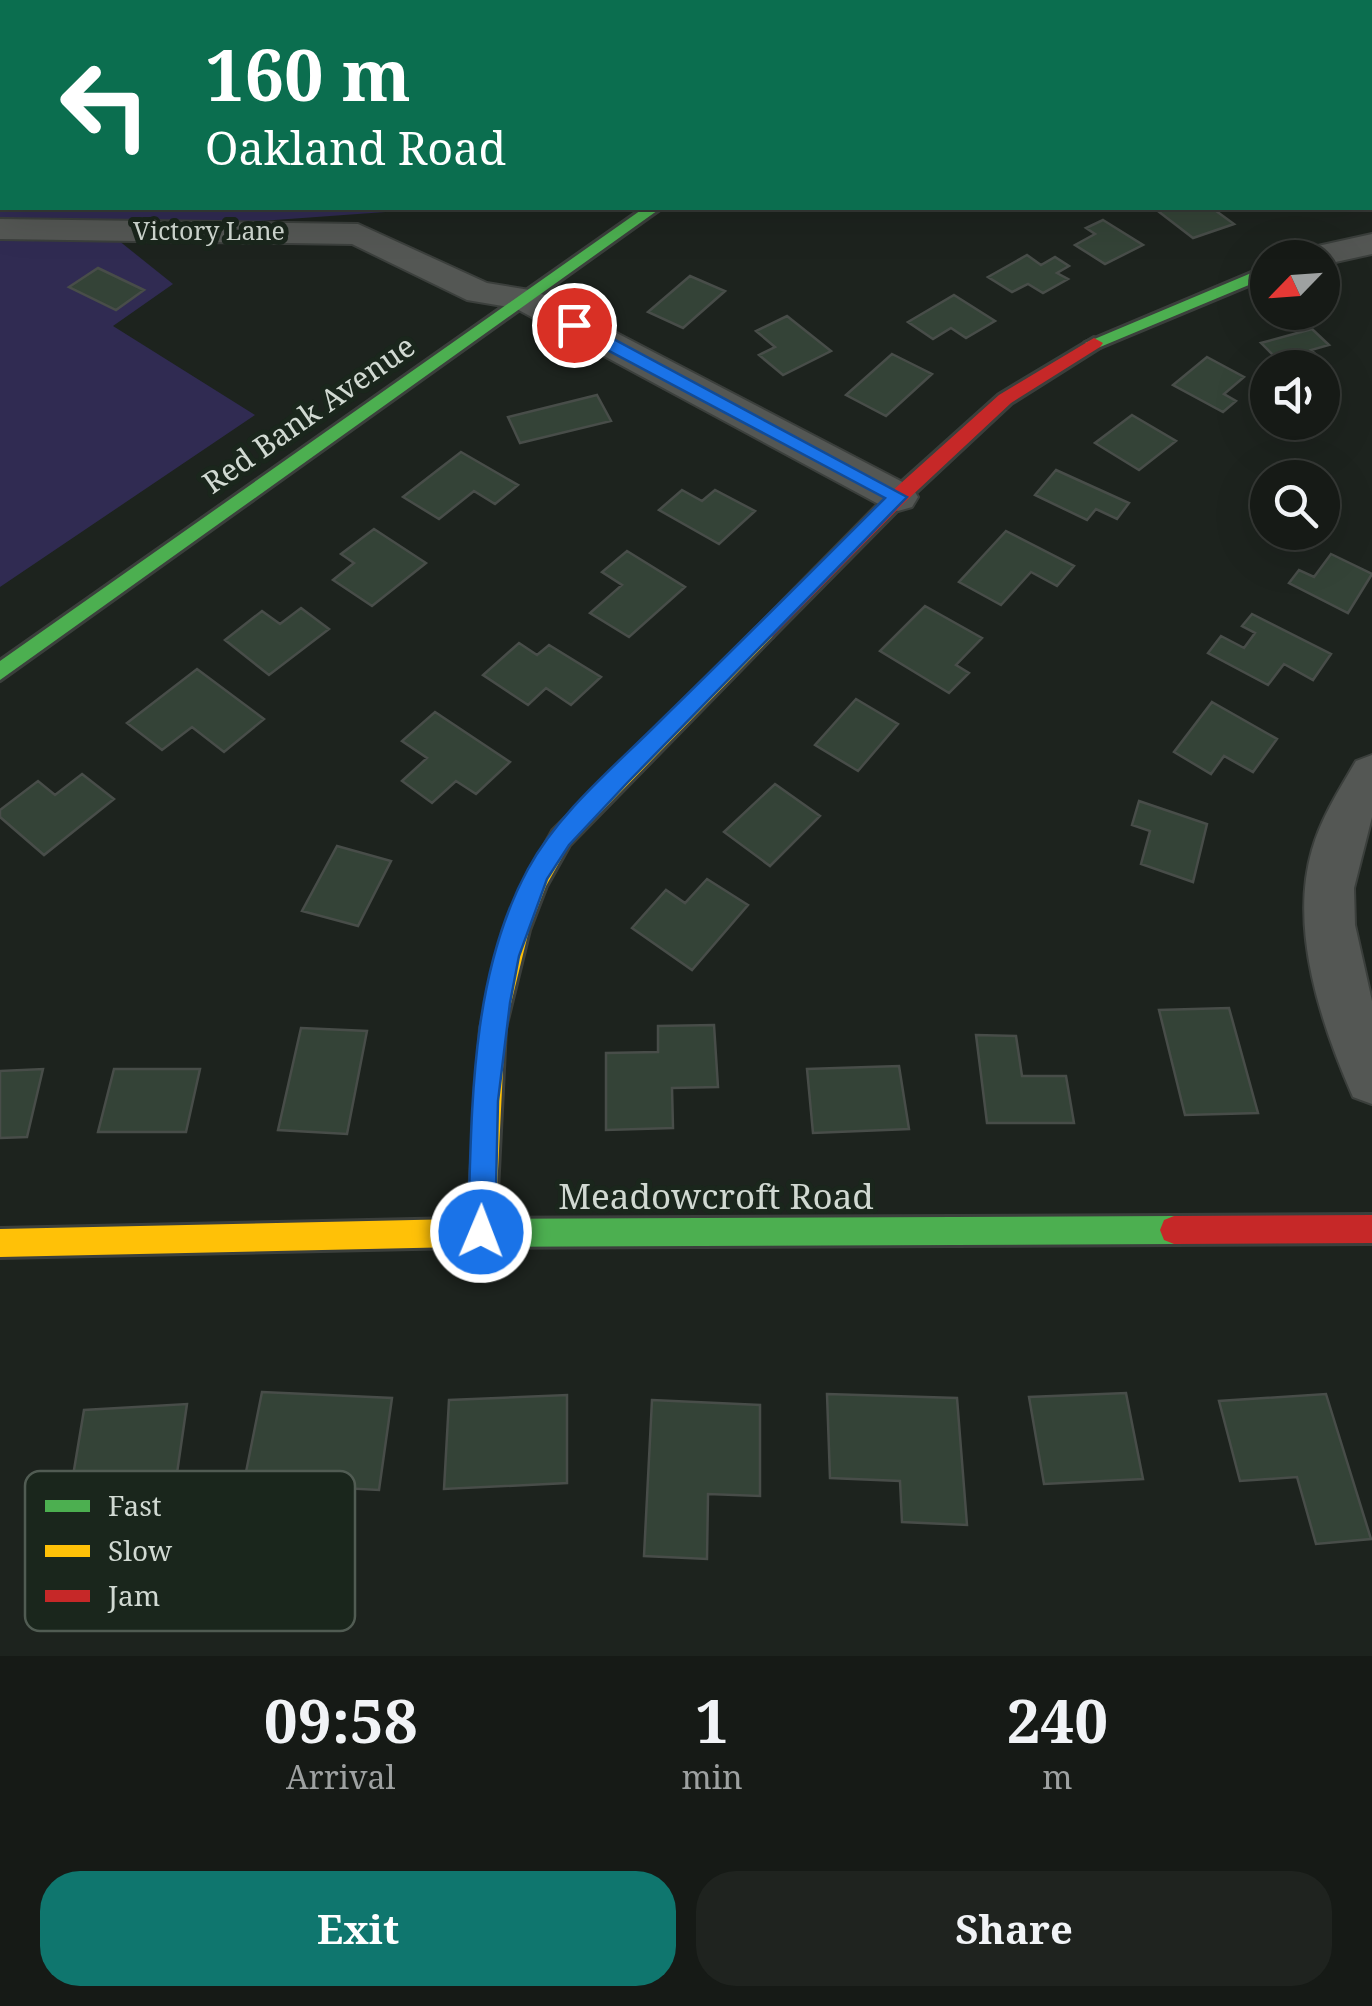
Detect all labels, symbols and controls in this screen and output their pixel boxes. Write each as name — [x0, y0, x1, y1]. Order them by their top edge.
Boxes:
text: 160 m — [205, 26, 411, 122]
icon: left — [40, 40, 170, 170]
text: Oakland Road — [205, 117, 506, 178]
street label: Victory Lane — [133, 213, 285, 247]
north arrow — [1250, 240, 1340, 330]
map controls — [1250, 240, 1340, 550]
pin — [532, 283, 617, 368]
icon: arrive — [547, 298, 602, 353]
street label: Red Bank Avenue — [194, 325, 422, 502]
button: sound — [1250, 350, 1340, 440]
button: search — [1250, 460, 1340, 550]
street label: Meadowcroft Road — [558, 1172, 874, 1219]
position arrow — [429, 1180, 533, 1284]
legend — [25, 1471, 355, 1631]
text: Fast — [108, 1486, 162, 1524]
text: Slow — [108, 1531, 173, 1569]
text: Jam — [107, 1576, 160, 1614]
text: 09:58 — [264, 1679, 418, 1761]
text: 1 — [695, 1679, 729, 1761]
text: 240 — [1006, 1679, 1108, 1761]
text: Arrival — [286, 1755, 395, 1798]
text: min — [682, 1755, 743, 1798]
text: m — [1042, 1755, 1072, 1798]
button: Exit — [40, 1871, 676, 1986]
button: Share — [696, 1871, 1332, 1986]

